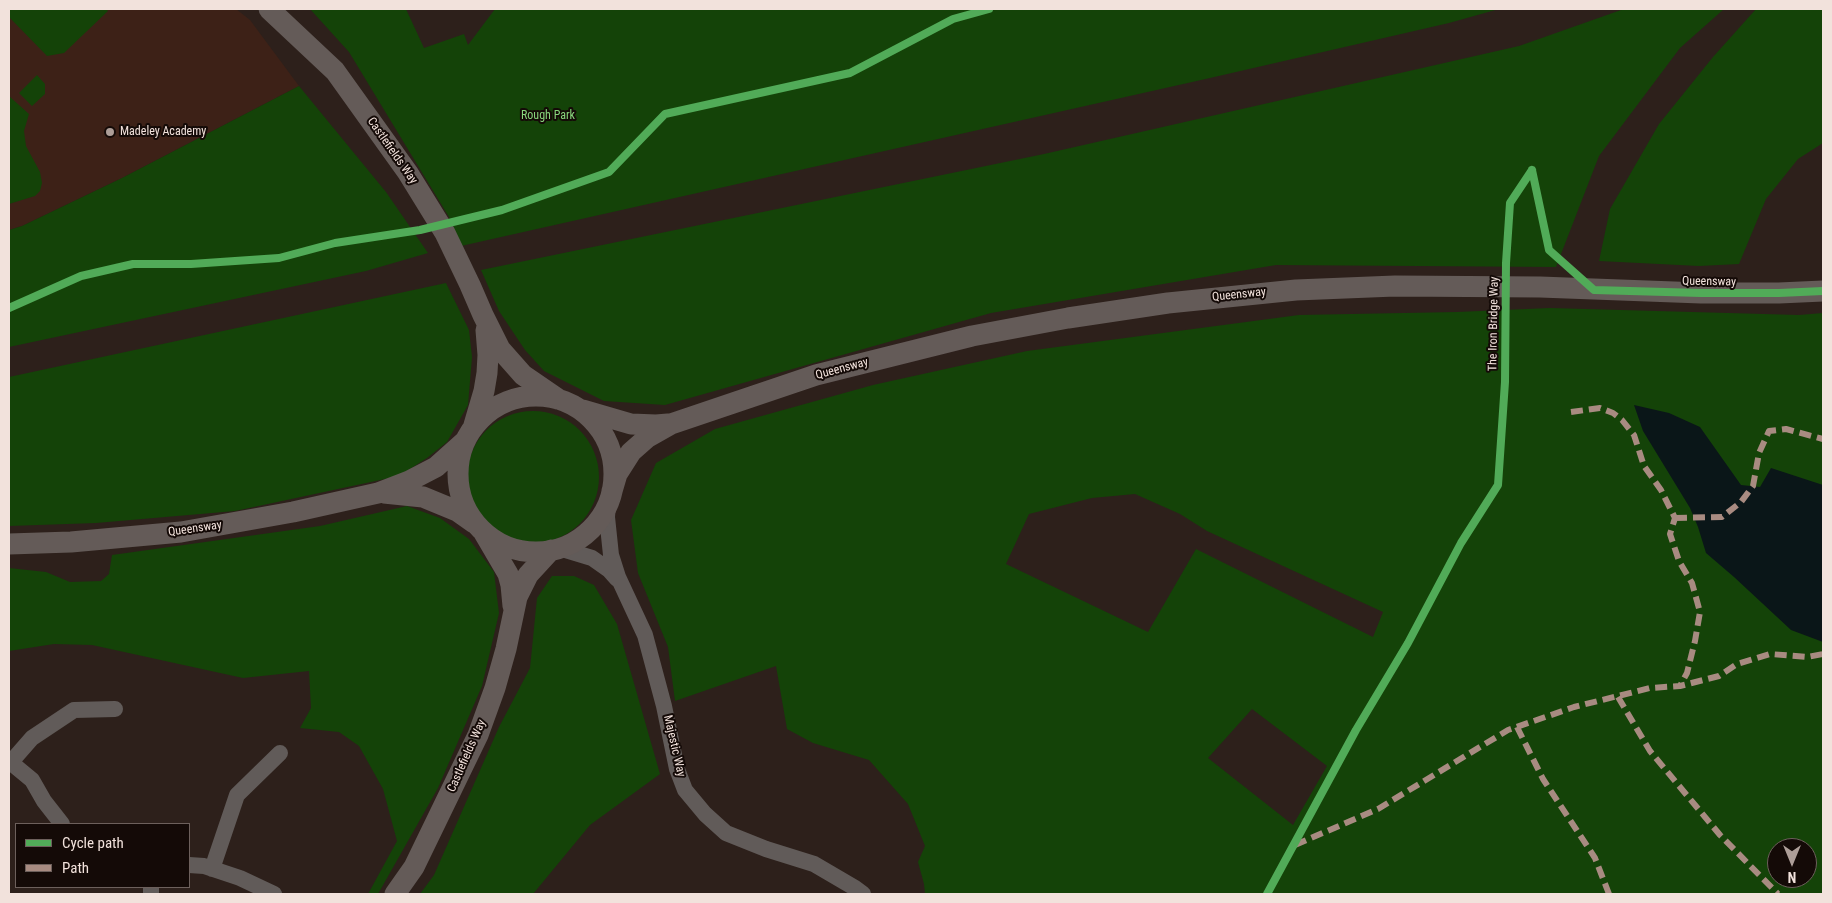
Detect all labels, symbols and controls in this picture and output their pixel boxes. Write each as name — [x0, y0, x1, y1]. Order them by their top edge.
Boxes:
park label: Rough Park — [521, 109, 575, 123]
street label: Castlefields Way — [364, 115, 420, 187]
place label: Madeley Academy — [120, 125, 206, 139]
marker: Madeley Academy — [104, 126, 116, 138]
street label: Queensway — [1682, 274, 1736, 290]
street label: The Iron Bridge Way — [1486, 277, 1502, 371]
street label: Queensway — [1211, 285, 1267, 305]
street label: Queensway — [814, 355, 870, 383]
street label: Queensway — [167, 518, 223, 540]
street label: Majestic Way — [660, 714, 688, 778]
street label: Castlefields Way — [445, 717, 489, 795]
legend — [15, 823, 190, 888]
text: Cycle path — [62, 834, 124, 852]
north arrow — [1767, 838, 1817, 888]
text: Path — [62, 859, 89, 877]
text: N — [1788, 869, 1796, 885]

